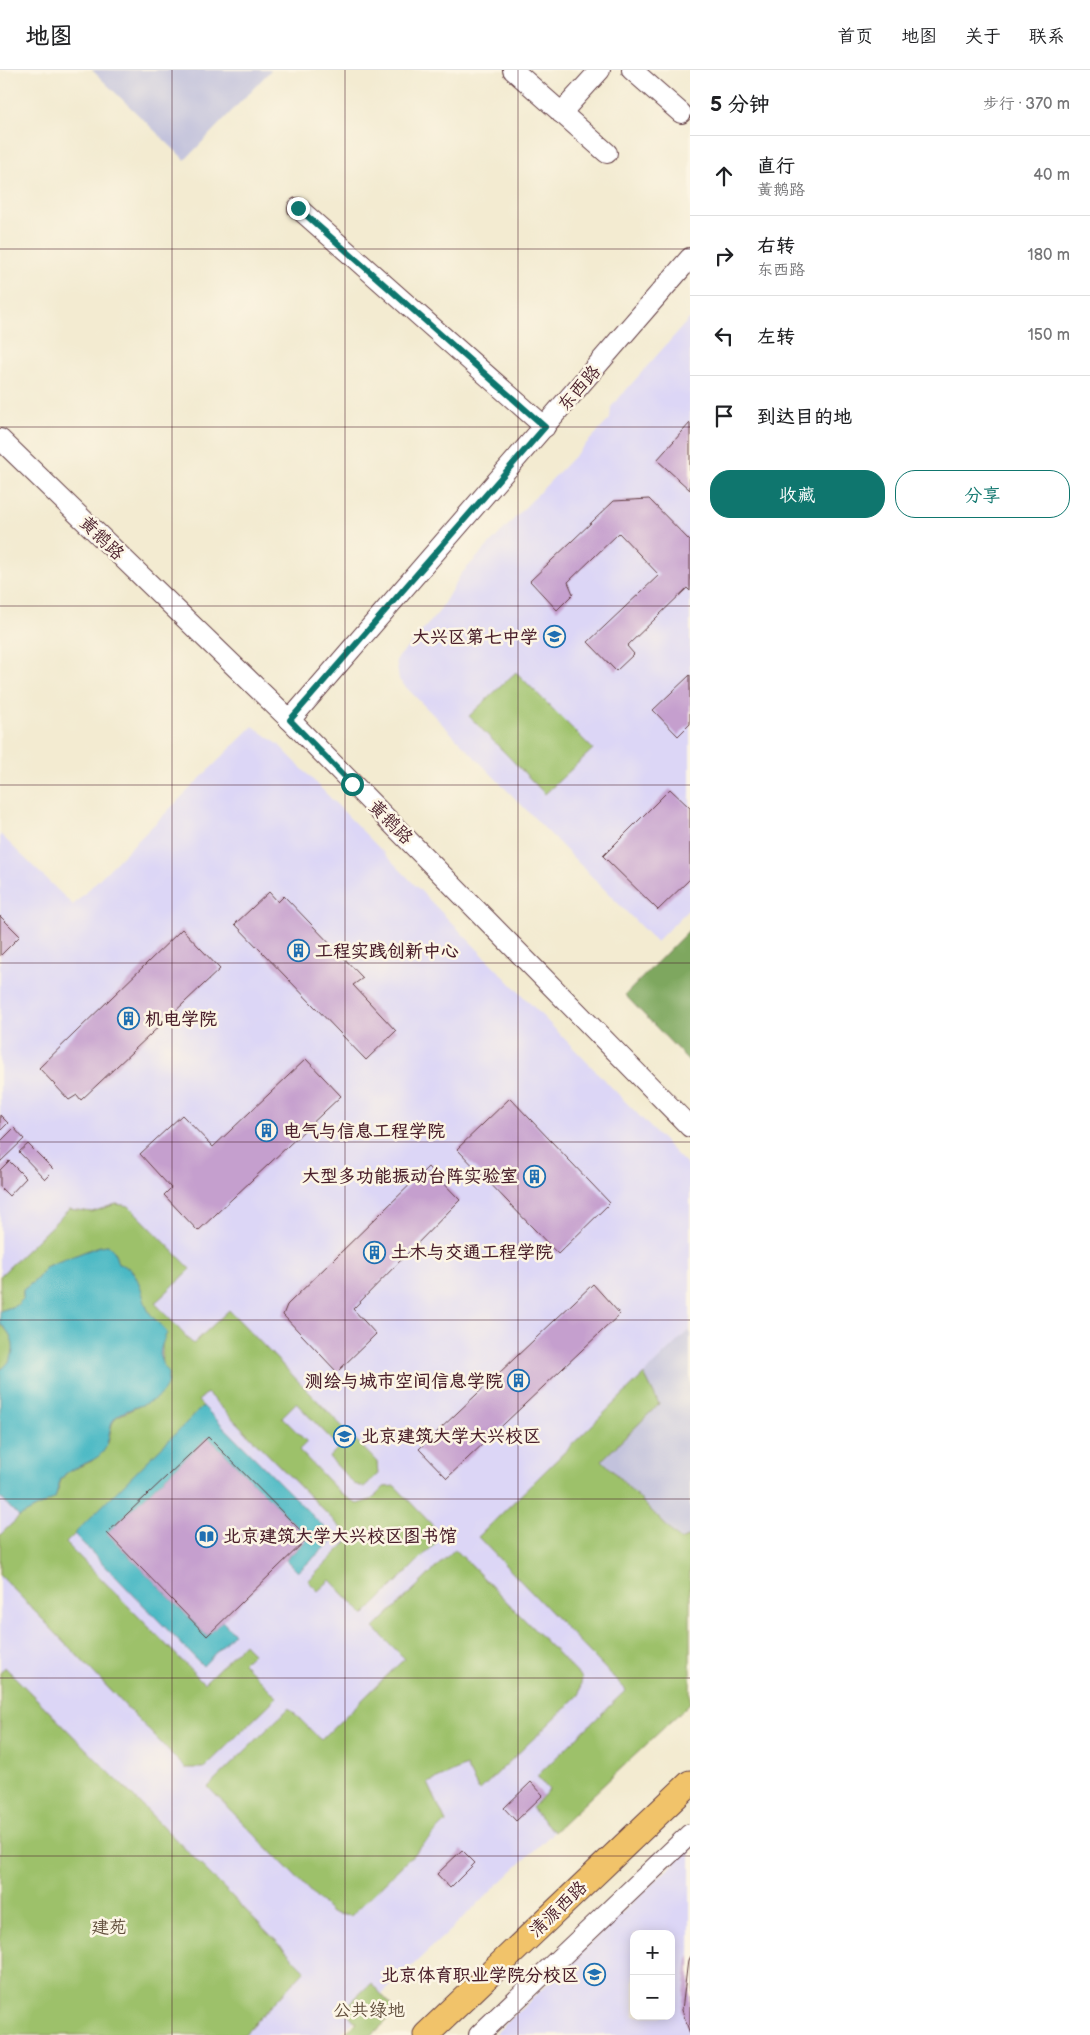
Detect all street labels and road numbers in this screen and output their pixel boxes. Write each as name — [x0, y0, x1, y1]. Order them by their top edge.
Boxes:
street label: 东西路 — [554, 361, 605, 416]
street label: 黄鹅路 — [75, 512, 128, 565]
street label: 黄鹅路 — [364, 796, 417, 849]
street label: 清源西路 — [525, 1877, 592, 1942]

